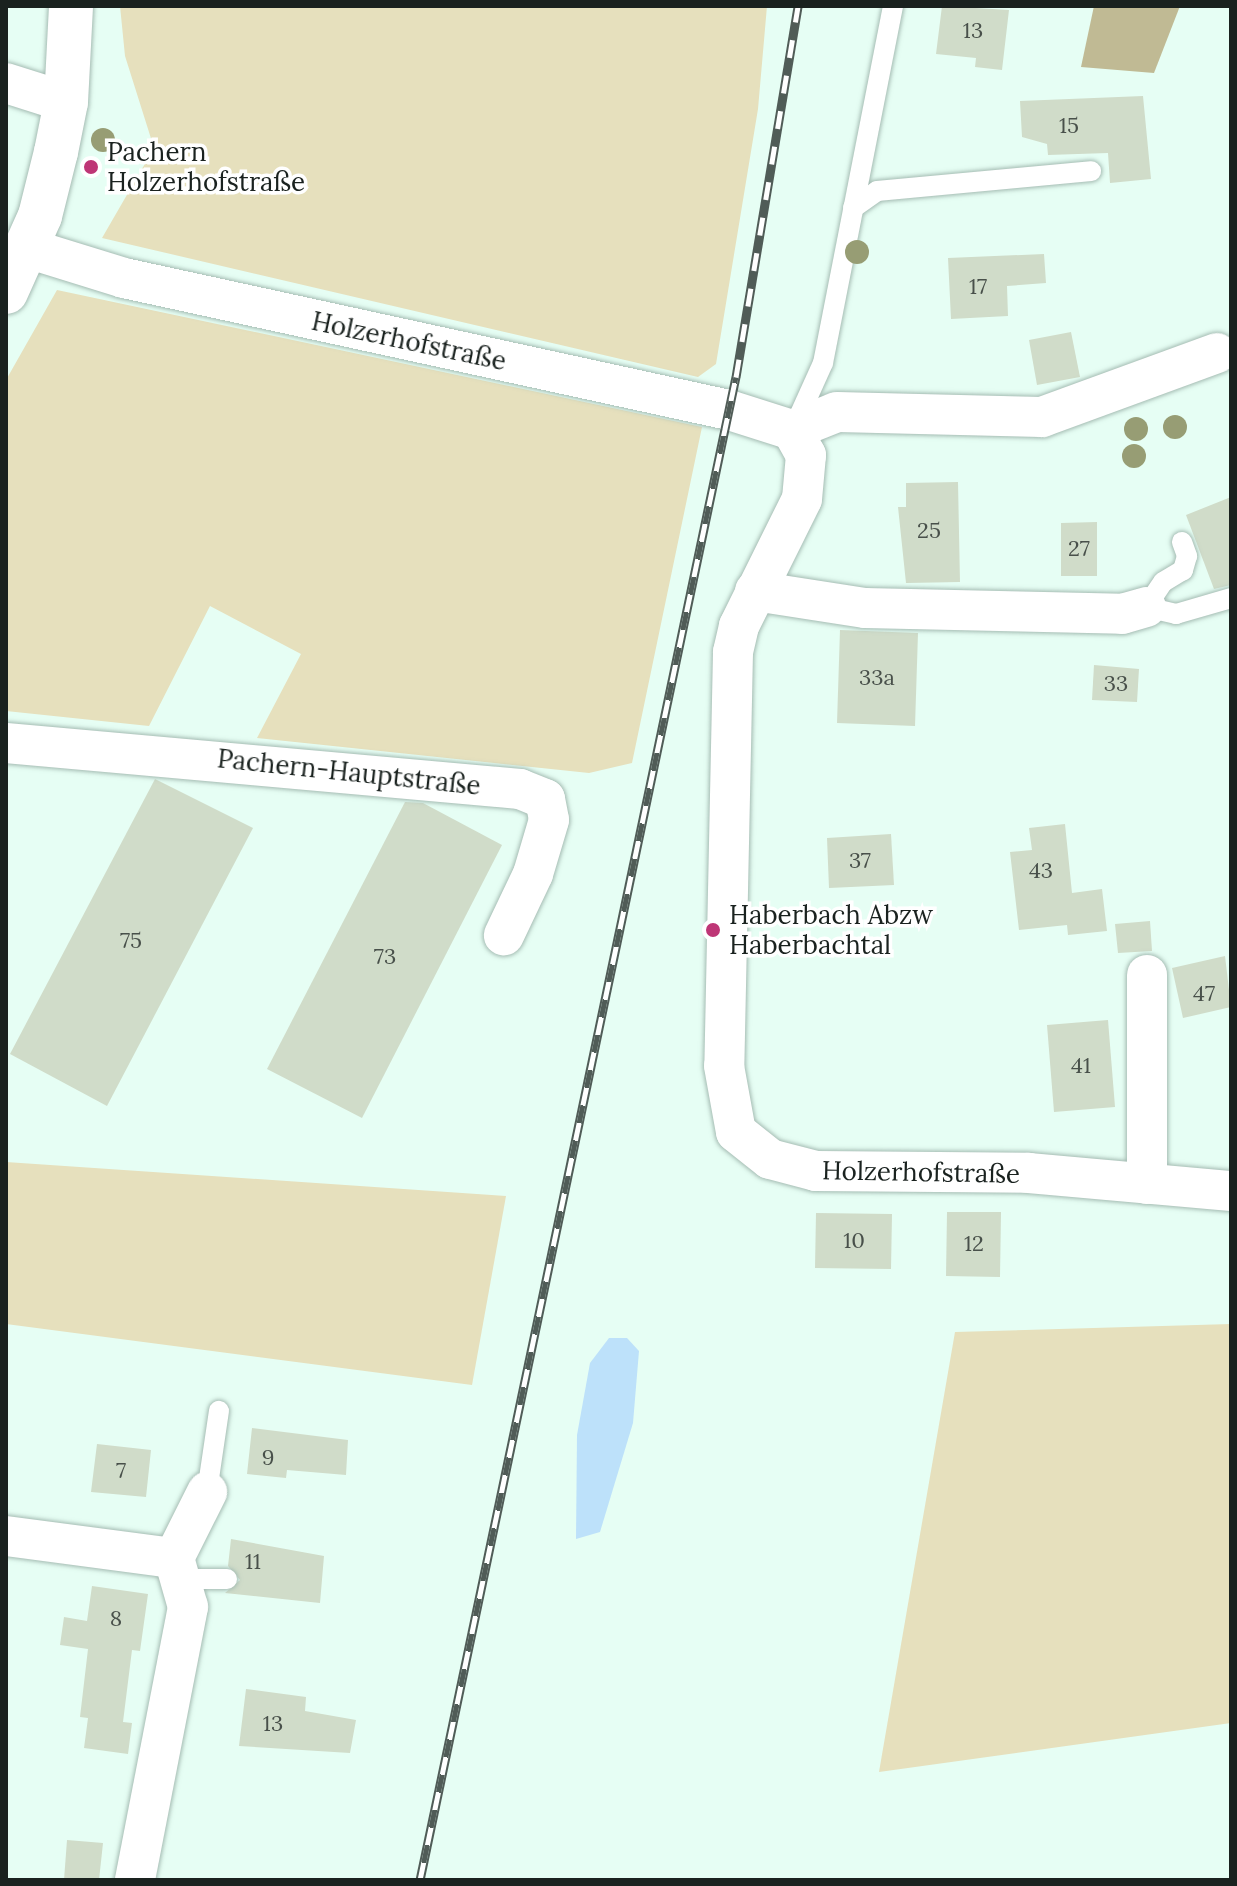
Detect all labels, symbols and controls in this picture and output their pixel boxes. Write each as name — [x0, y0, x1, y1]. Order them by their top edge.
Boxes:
house number: 13 — [963, 18, 983, 44]
house number: 15 — [1059, 113, 1079, 139]
place label: Pachern Holzerhofstraße — [107, 136, 305, 198]
marker: Pachern Holzerhofstraße — [82, 158, 100, 176]
house number: 17 — [969, 274, 987, 300]
street label: Holzerhofstraße — [309, 305, 509, 377]
house number: 25 — [917, 518, 941, 544]
house number: 27 — [1068, 536, 1090, 562]
house number: 33a — [859, 665, 895, 691]
house number: 33 — [1104, 671, 1128, 697]
street label: Pachern-Hauptstraße — [216, 743, 482, 801]
house number: 37 — [849, 848, 871, 874]
house number: 43 — [1029, 858, 1053, 884]
place label: Haberbach Abzw Haberbachtal — [729, 899, 933, 960]
marker: Haberbach Abzw Haberbachtal — [704, 921, 722, 939]
house number: 75 — [120, 928, 142, 954]
house number: 73 — [374, 944, 396, 970]
house number: 47 — [1193, 981, 1215, 1007]
house number: 41 — [1071, 1053, 1091, 1079]
street label: Holzerhofstraße — [822, 1155, 1020, 1189]
house number: 10 — [843, 1228, 865, 1254]
house number: 12 — [964, 1231, 984, 1257]
house number: 9 — [262, 1445, 274, 1471]
house number: 7 — [116, 1458, 126, 1484]
house number: 11 — [245, 1549, 261, 1575]
house number: 8 — [110, 1606, 122, 1632]
house number: 13 — [263, 1711, 283, 1737]

